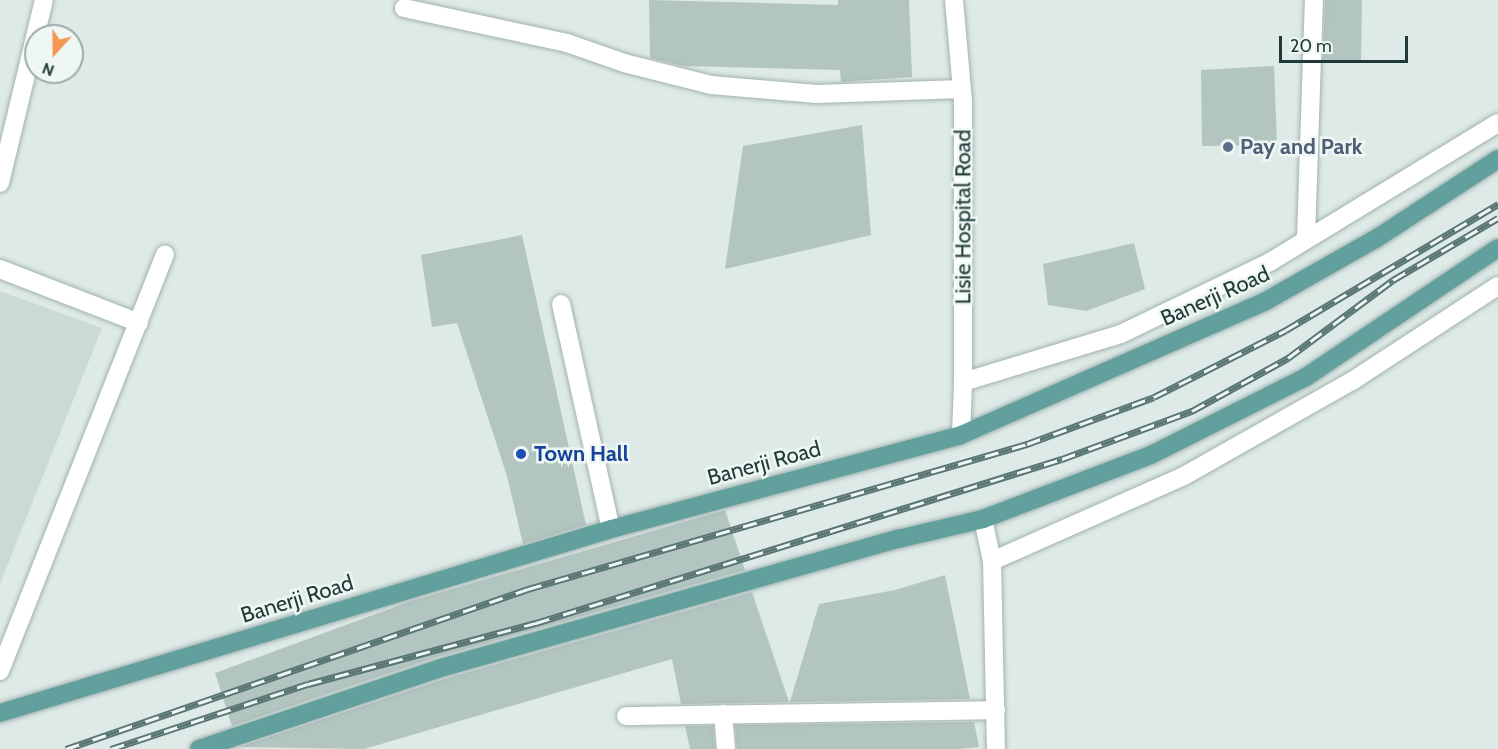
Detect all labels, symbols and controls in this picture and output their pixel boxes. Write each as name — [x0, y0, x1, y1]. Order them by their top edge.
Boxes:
north arrow — [24, 24, 84, 84]
scale bar — [1282, 24, 1411, 62]
text: 20 m — [1290, 35, 1332, 57]
text: N — [39, 59, 57, 80]
street label: Lisie Hospital Road — [950, 130, 976, 304]
place label: Pay and Park — [1240, 134, 1362, 160]
marker: Pay and Park — [1221, 140, 1235, 154]
street label: Banerji Road — [1157, 260, 1273, 332]
street label: Banerji Road — [704, 435, 824, 491]
place label: Town Hall — [534, 441, 628, 467]
marker: Town Hall — [512, 445, 530, 463]
street label: Banerji Road — [238, 569, 356, 629]

